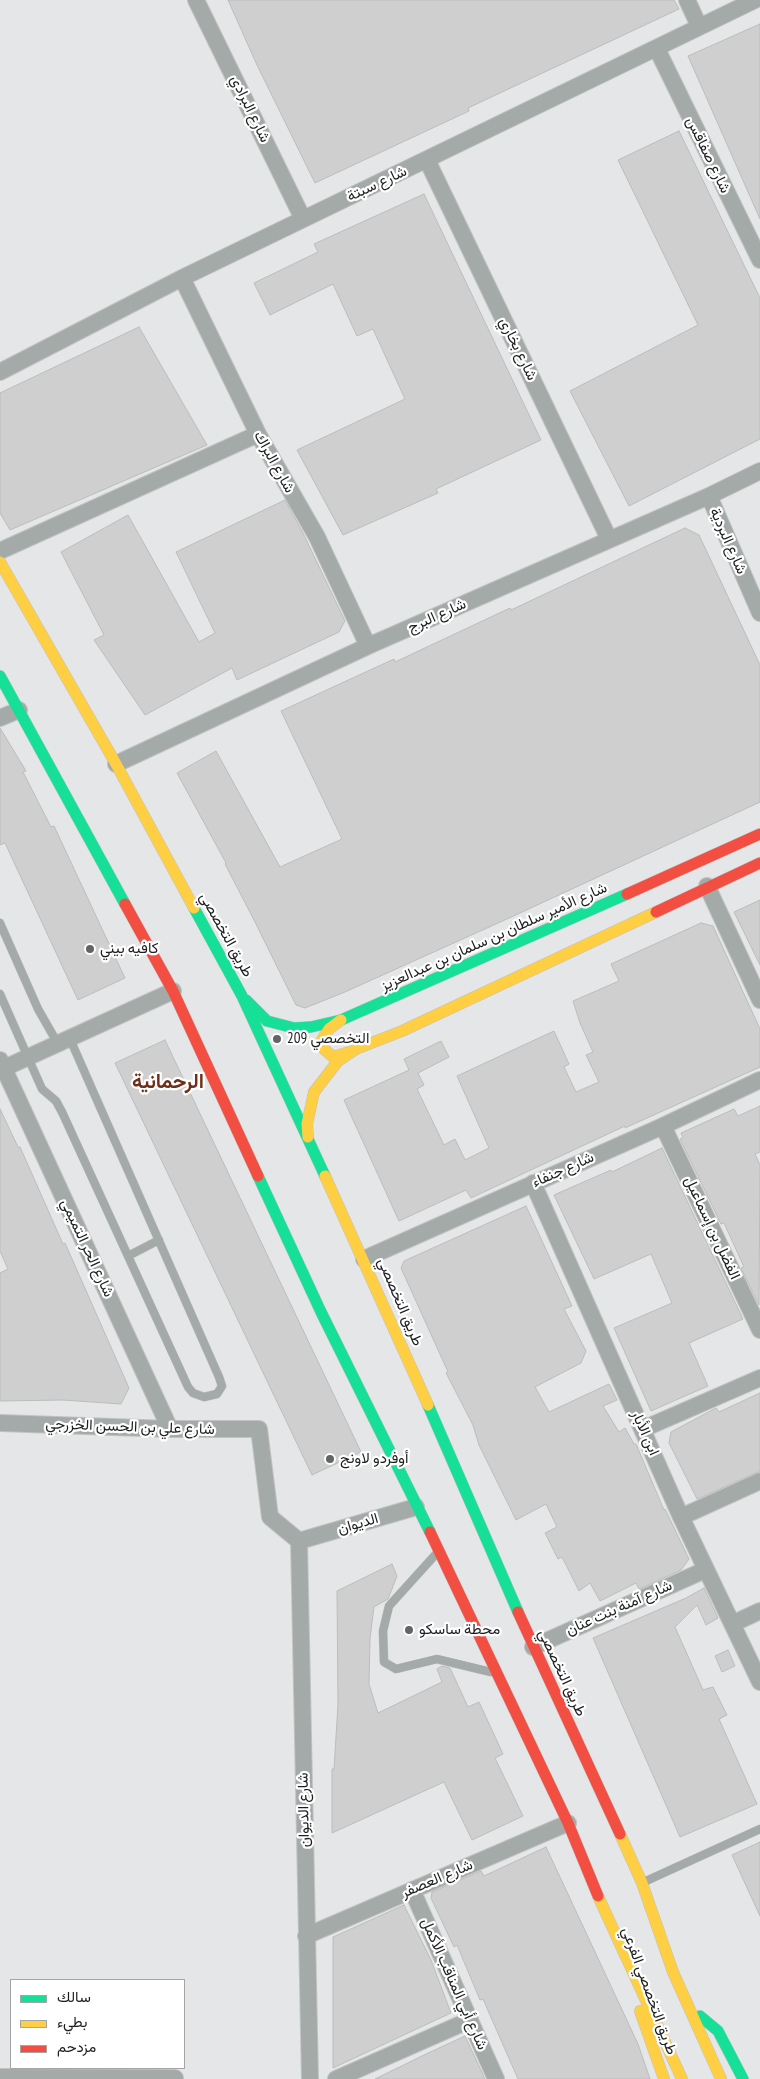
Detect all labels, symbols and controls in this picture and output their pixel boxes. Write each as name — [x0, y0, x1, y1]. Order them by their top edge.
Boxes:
street label: شارع البرادي — [226, 73, 274, 145]
street label: شارع صفاقس — [682, 114, 734, 196]
street label: شارع سبتة — [344, 162, 410, 206]
street label: شارع بخاري — [495, 315, 541, 383]
street label: شارع البراك — [250, 428, 298, 496]
street label: شارع البردية — [705, 505, 751, 577]
street label: شارع البرج — [405, 595, 469, 637]
street label: شارع الأمير سلطان بن سلمان بن عبدالعزيز — [378, 879, 610, 995]
street label: طريق التخصصي — [195, 890, 257, 980]
place label: كافيه بيني — [100, 940, 158, 958]
marker: كافيه بيني — [84, 943, 96, 955]
place label: التخصصي 209 — [287, 1030, 369, 1048]
marker: التخصصي 209 — [271, 1033, 283, 1045]
district label: الرحمانية — [132, 1070, 204, 1094]
street label: شارع جنفاء — [529, 1148, 597, 1192]
street label: الفضل بن إسماعيل — [680, 1174, 744, 1282]
street label: شارع الحر التميمي — [56, 1196, 118, 1300]
street label: طريق التخصصي — [373, 1255, 427, 1349]
street label: ابن الأبار — [627, 1408, 663, 1458]
street label: شارع علي بن الحسن الخزرجي — [45, 1415, 215, 1439]
place label: أوفردو لاونج — [340, 1450, 408, 1468]
marker: أوفردو لاونج — [324, 1453, 336, 1465]
street label: الديوان — [336, 1510, 380, 1538]
street label: شارع آمنة بنت عنان — [563, 1577, 675, 1639]
place label: محطة ساسكو — [419, 1621, 500, 1639]
marker: محطة ساسكو — [403, 1624, 415, 1636]
street label: طريق التخصصي — [534, 1627, 590, 1719]
street label: شارع الديوان — [294, 1772, 314, 1848]
street label: شارع العصفر — [399, 1856, 475, 1902]
street label: شارع أبي المناقب الأكمل — [417, 1915, 491, 2053]
street label: طريق التخصصي الفرعي — [618, 1925, 680, 2057]
legend — [10, 1979, 185, 2069]
text: سالك — [57, 1987, 91, 2006]
text: بطيء — [57, 2012, 87, 2031]
text: مزدحم — [57, 2037, 96, 2056]

